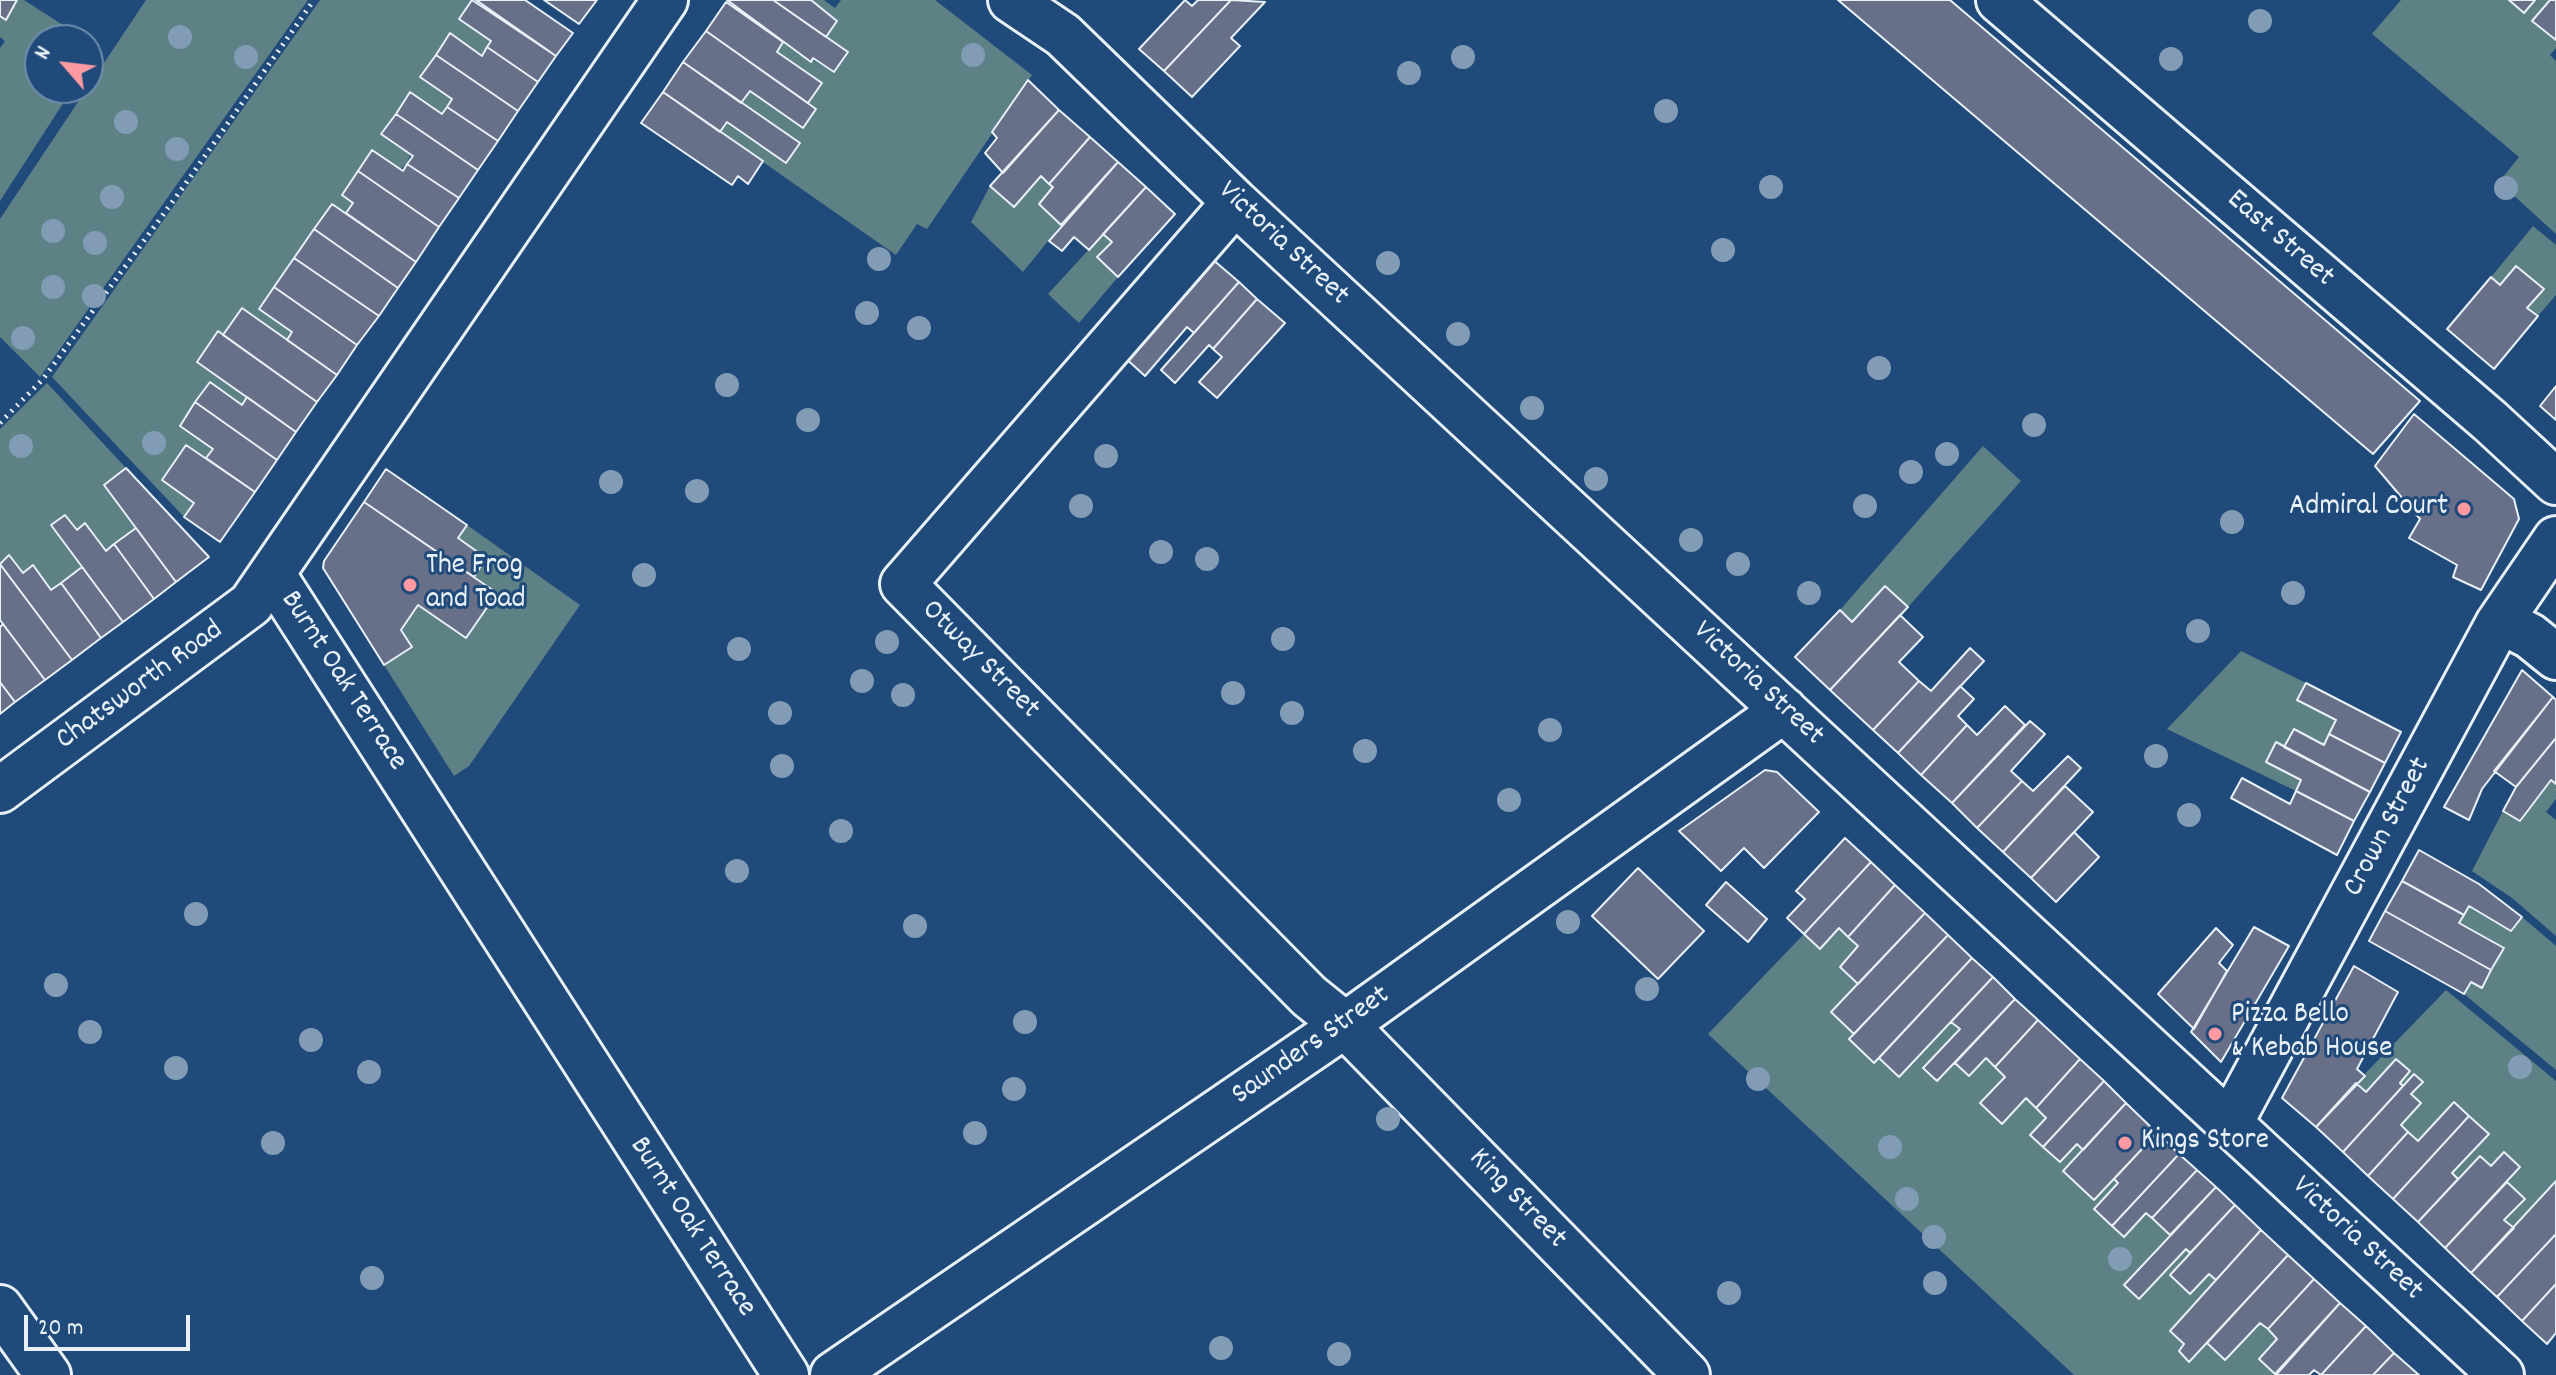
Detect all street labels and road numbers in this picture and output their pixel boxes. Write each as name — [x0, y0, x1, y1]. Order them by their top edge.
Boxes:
street label: Victoria Street — [1209, 175, 1355, 315]
street label: East Street — [2218, 183, 2340, 297]
street label: Burnt Oak Terrace — [270, 585, 414, 779]
street label: Otway Street — [912, 594, 1046, 728]
street label: Chatsworth Road — [50, 614, 232, 760]
street label: Victoria Street — [1684, 615, 1830, 755]
street label: Crown Street — [2337, 752, 2441, 904]
street label: Saunders Street — [1226, 979, 1398, 1115]
street label: Burnt Oak Terrace — [619, 1131, 763, 1325]
street label: King Street — [1459, 1142, 1573, 1258]
street label: Victoria Street — [2283, 1170, 2429, 1310]

